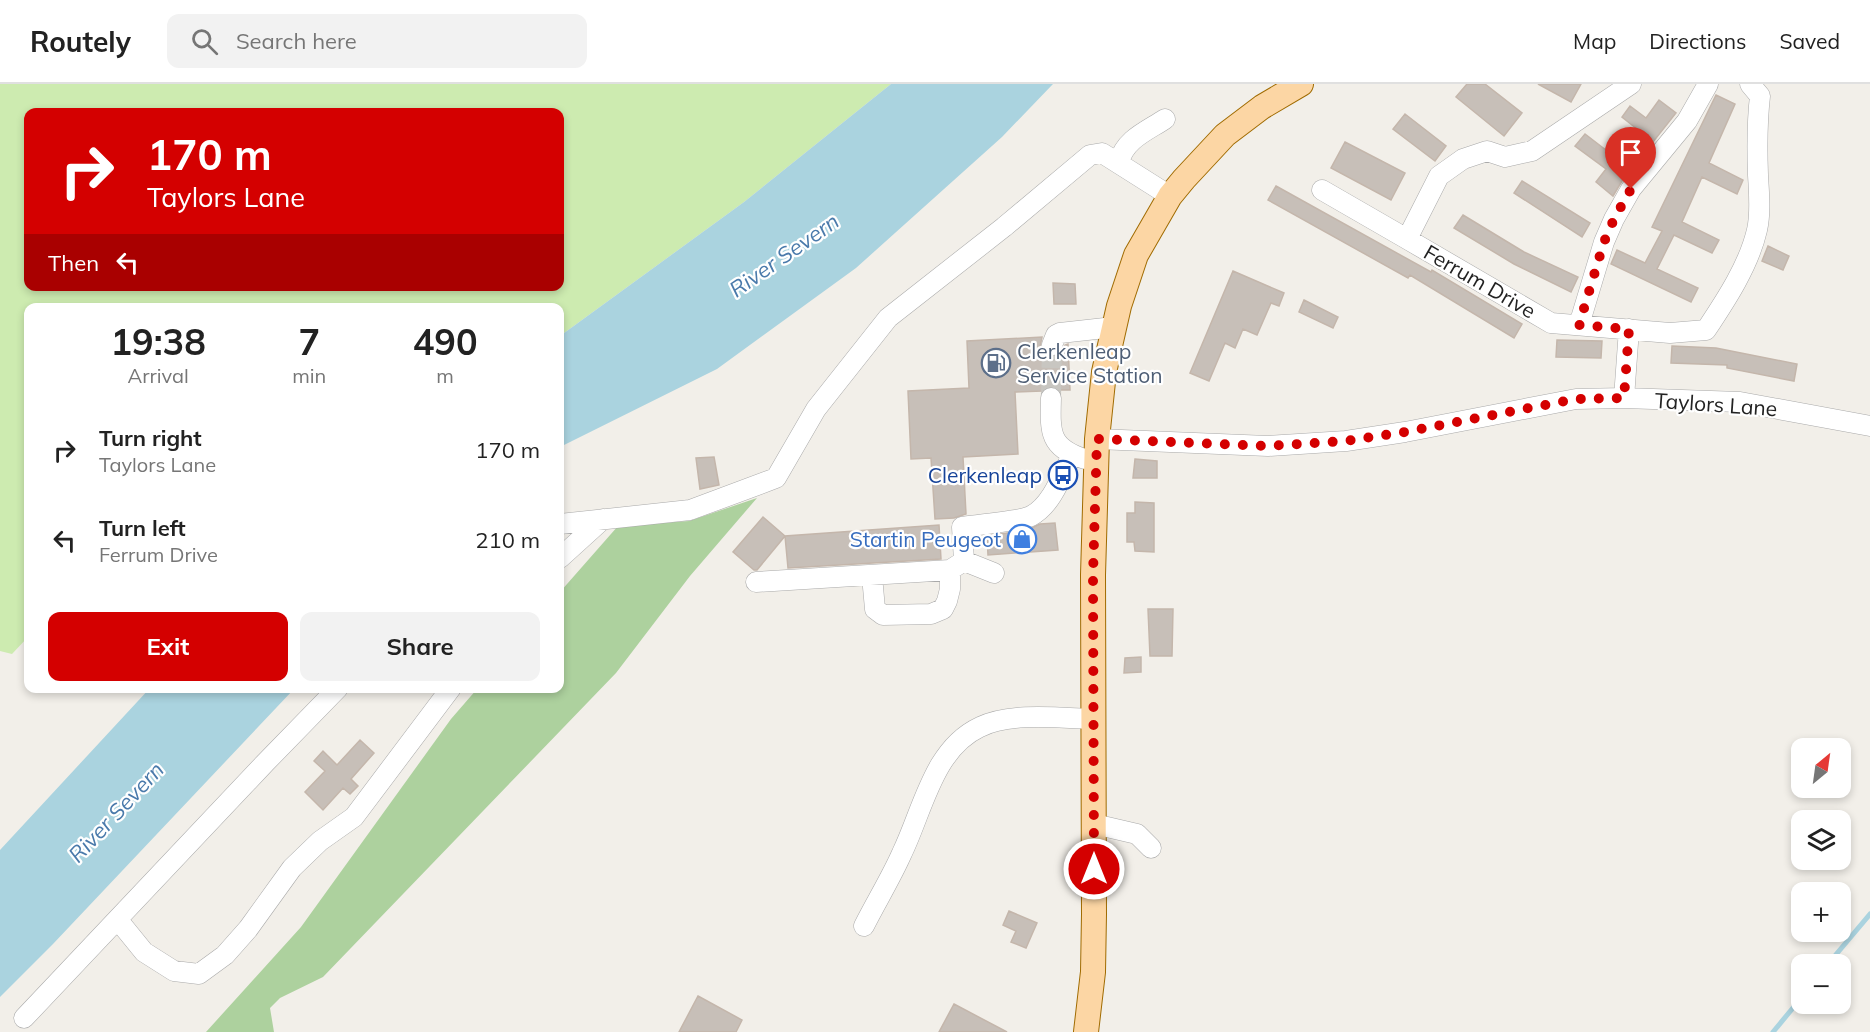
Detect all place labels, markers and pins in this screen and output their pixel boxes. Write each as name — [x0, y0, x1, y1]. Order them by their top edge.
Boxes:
pin — [1605, 127, 1656, 189]
place label: Clerkenleap Service Station — [1017, 338, 1163, 388]
fuel station icon: Clerkenleap Service Station — [980, 347, 1012, 379]
bus stop icon: Clerkenleap — [1047, 459, 1079, 491]
place label: Clerkenleap — [928, 462, 1042, 488]
shop icon: Startin Peugeot — [1006, 523, 1038, 555]
place label: Startin Peugeot — [850, 526, 1001, 552]

